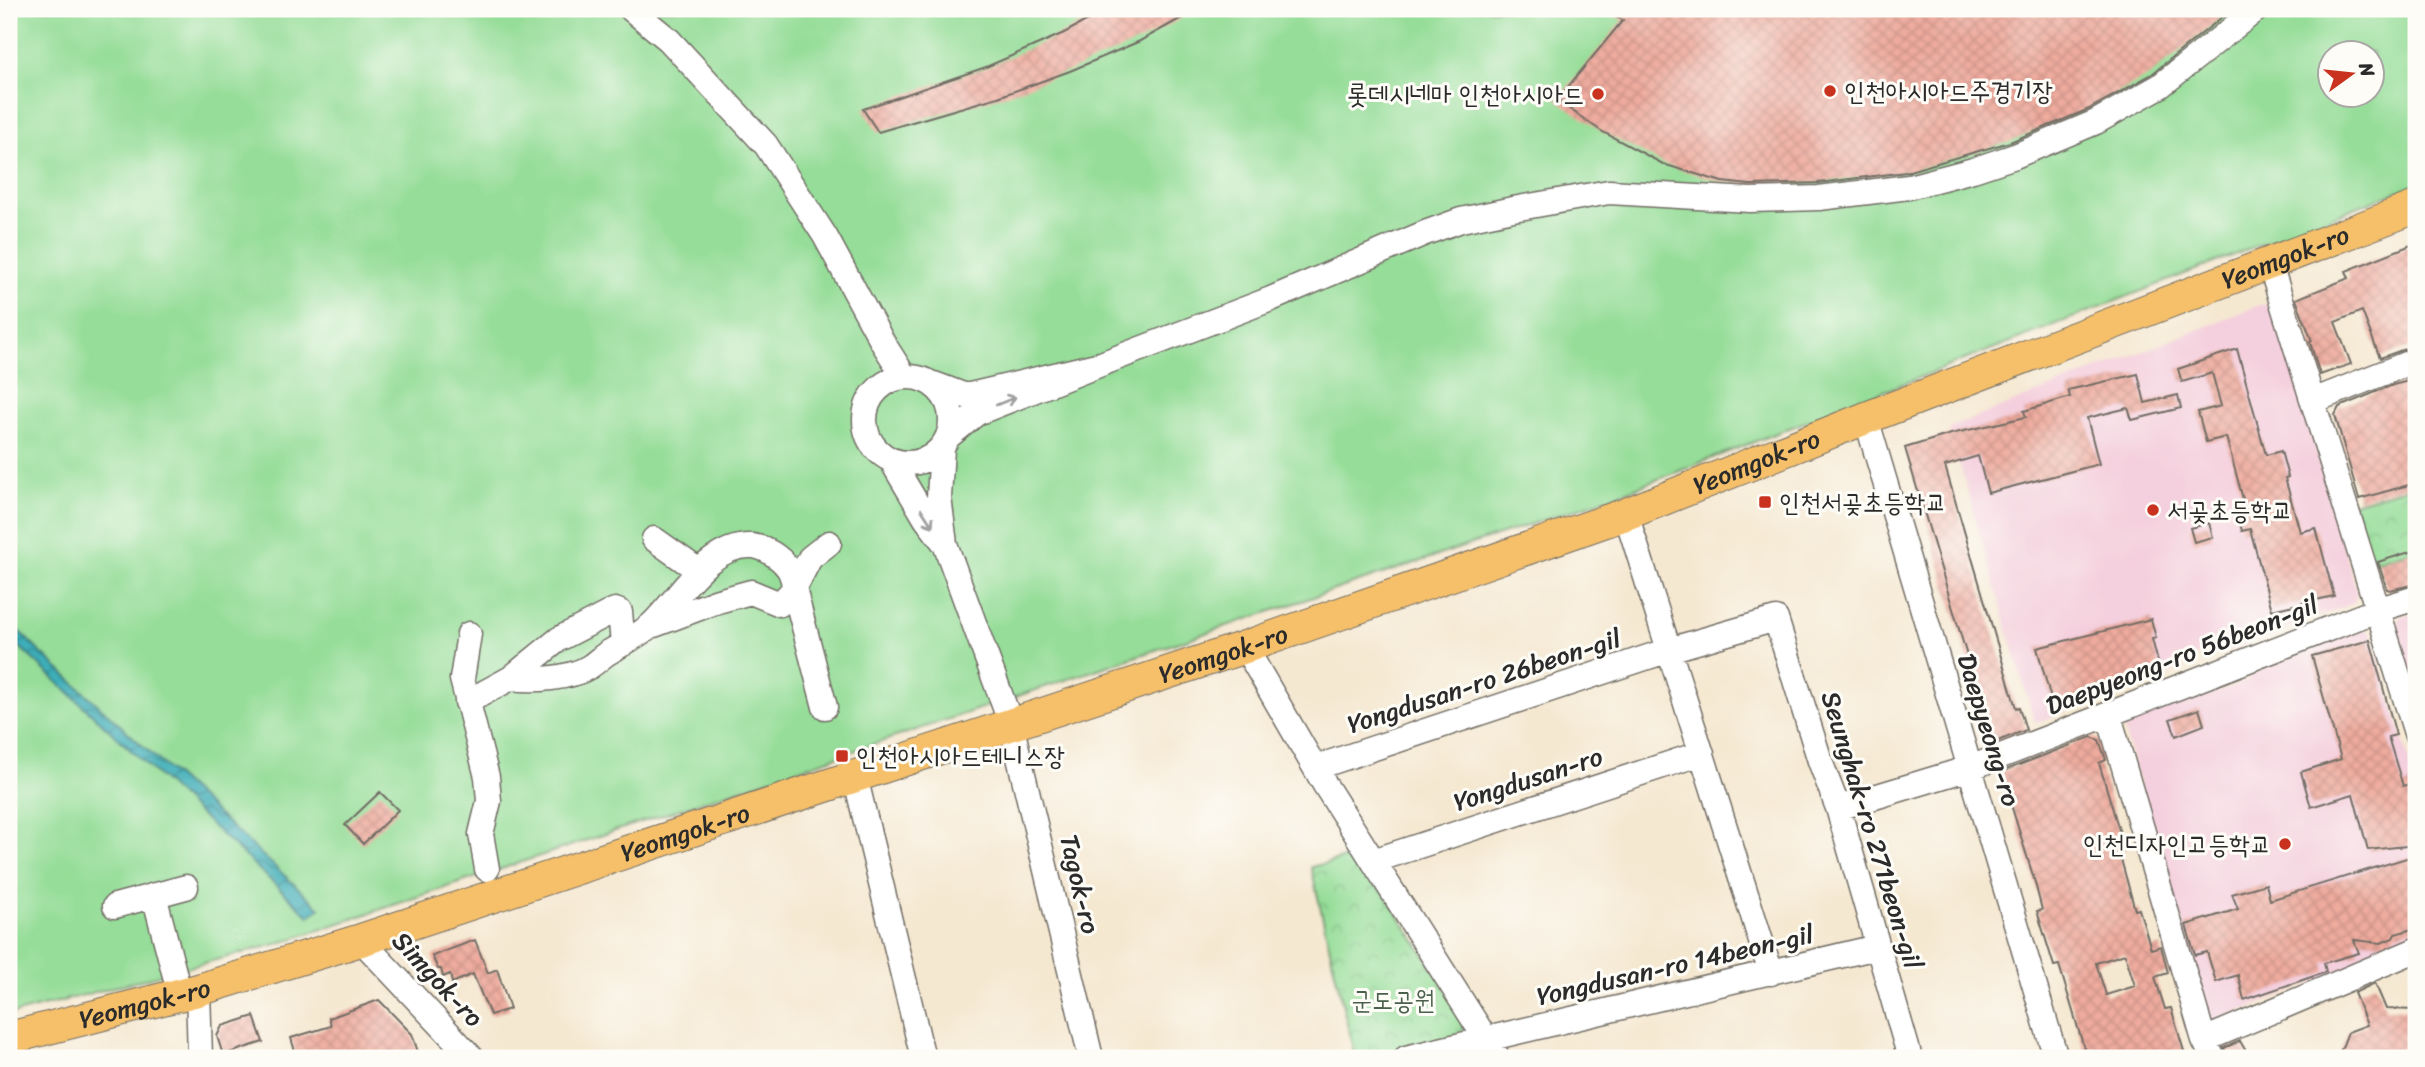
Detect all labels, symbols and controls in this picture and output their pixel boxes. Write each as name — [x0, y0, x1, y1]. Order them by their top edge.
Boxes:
north arrow — [2316, 38, 2386, 108]
text: N — [2349, 58, 2385, 81]
place label: 인천아시아드주경기장 — [1844, 68, 2053, 114]
place label: 롯데시네마 인천아시아드 — [1347, 71, 1584, 117]
marker: 인천아시아드주경기장 — [1822, 83, 1838, 99]
marker: 롯데시네마 인천아시아드 — [1590, 86, 1606, 102]
street label: Yeomgok-ro — [2215, 212, 2356, 303]
one-way arrow — [995, 394, 1017, 407]
street label: Yeomgok-ro — [1686, 416, 1827, 508]
place label: 인천서곶초등학교 — [1779, 479, 1946, 525]
place label: 서곶초등학교 — [2167, 487, 2293, 533]
marker: 인천서곶초등학교 — [1757, 494, 1773, 510]
marker: 서곶초등학교 — [2145, 502, 2161, 518]
one-way arrow — [920, 508, 934, 528]
street label: Daepyeong-ro 56beon-gil — [2039, 582, 2326, 728]
street label: Yeomgok-ro — [1153, 611, 1294, 697]
street label: Yongdusan-ro 26beon-gil — [1341, 615, 1627, 747]
street label: Daepyeong-ro — [1944, 648, 2034, 812]
street label: Seunghak-ro 271beon-gil — [1808, 685, 1936, 975]
place label: 인천아시아드테니스장 — [856, 733, 1065, 779]
street label: Yongdusan-ro — [1447, 733, 1609, 825]
marker: 인천아시아드테니스장 — [834, 748, 850, 764]
street label: Yeomgok-ro — [614, 790, 756, 875]
place label: 인천디자인고등학교 — [2083, 821, 2271, 867]
street label: Tagok-ro — [1046, 830, 1114, 938]
marker: 인천디자인고등학교 — [2277, 836, 2293, 852]
street label: Yongdusan-ro 14beon-gil — [1532, 911, 1819, 1019]
street label: Simgok-ro — [381, 920, 496, 1038]
street label: Yeomgok-ro — [74, 965, 216, 1042]
park label: 군도공원 — [1351, 977, 1435, 1023]

